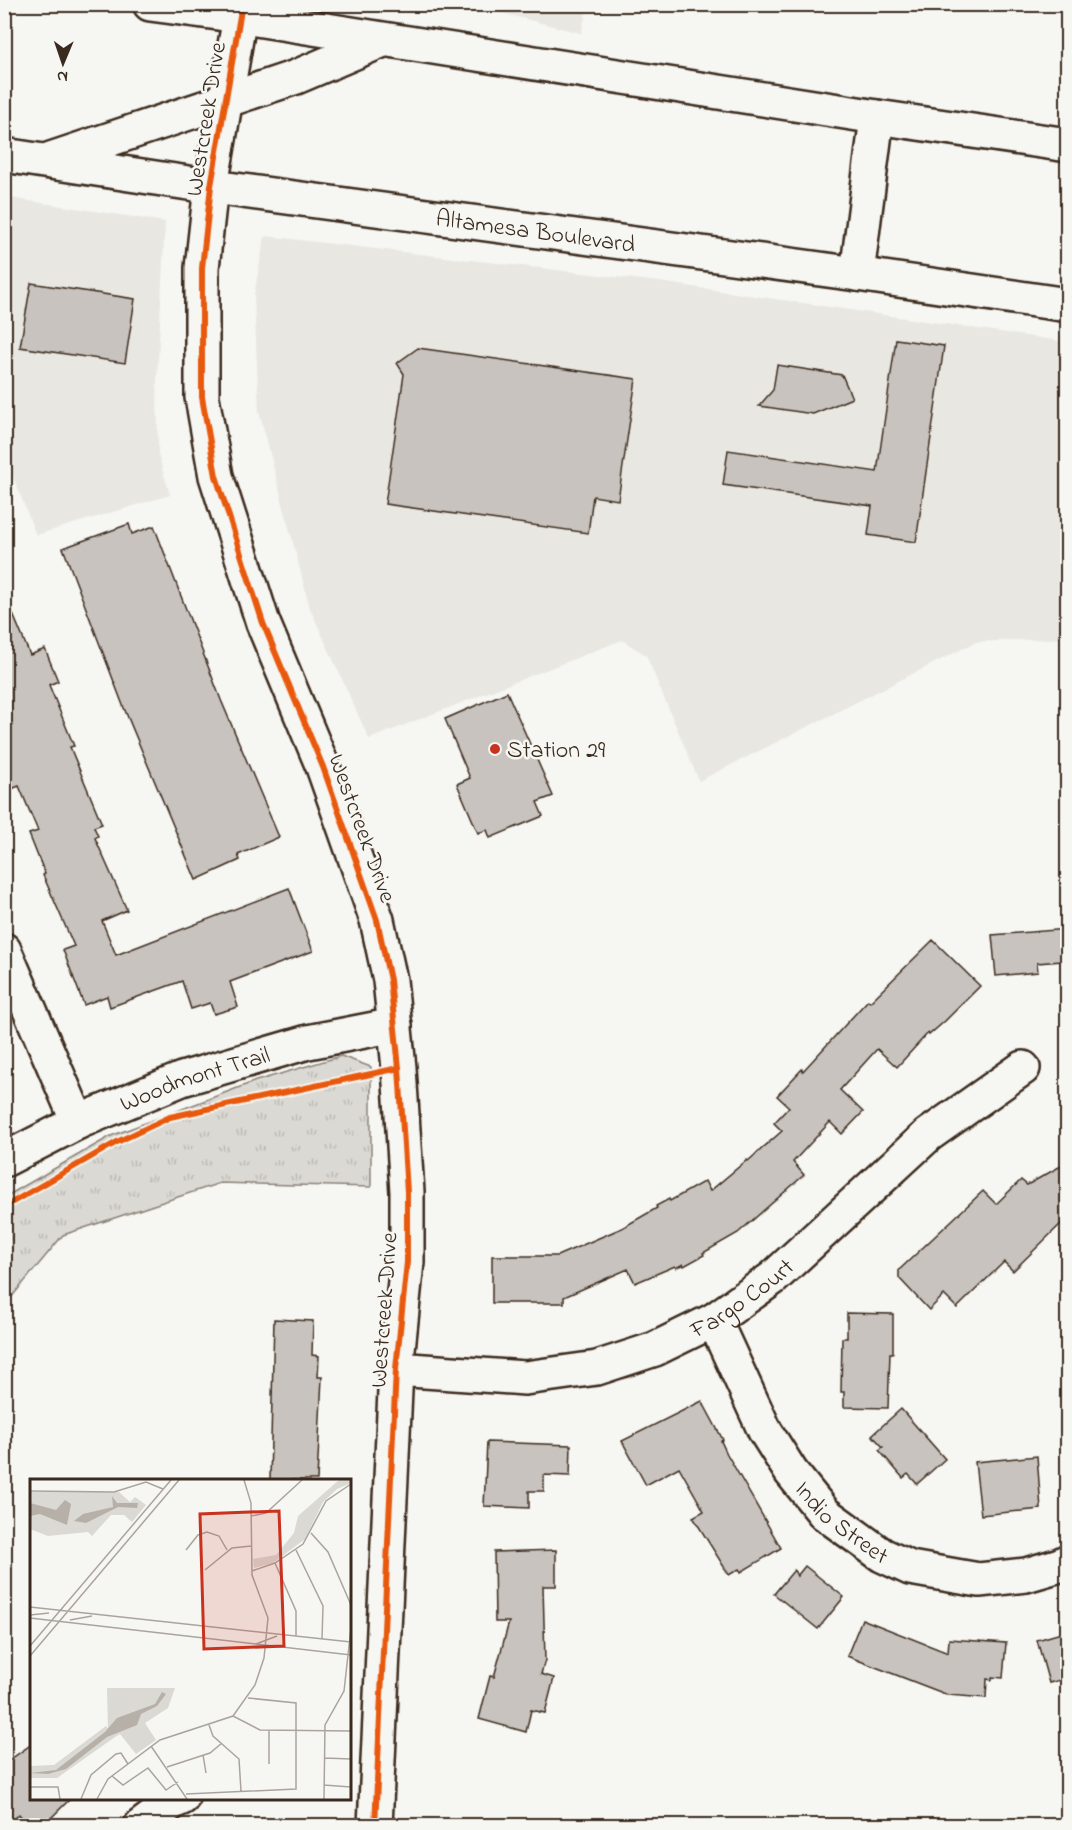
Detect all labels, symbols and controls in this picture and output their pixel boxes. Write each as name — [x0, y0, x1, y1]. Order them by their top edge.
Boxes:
north arrow — [33, 33, 93, 93]
street label: Westcreek Drive — [178, 39, 237, 199]
text: N — [57, 64, 68, 88]
street label: Altamesa Boulevard — [433, 202, 638, 264]
place label: Station 29 — [507, 734, 606, 769]
marker: Station 29 — [488, 742, 502, 756]
street label: Westcreek Drive — [318, 750, 404, 908]
street label: Woodmont Trail — [115, 1039, 275, 1123]
street label: Westcreek Drive — [363, 1231, 408, 1389]
street label: Fargo Court — [684, 1251, 803, 1349]
street label: Indio Street — [785, 1474, 893, 1575]
inset map — [30, 1479, 351, 1800]

